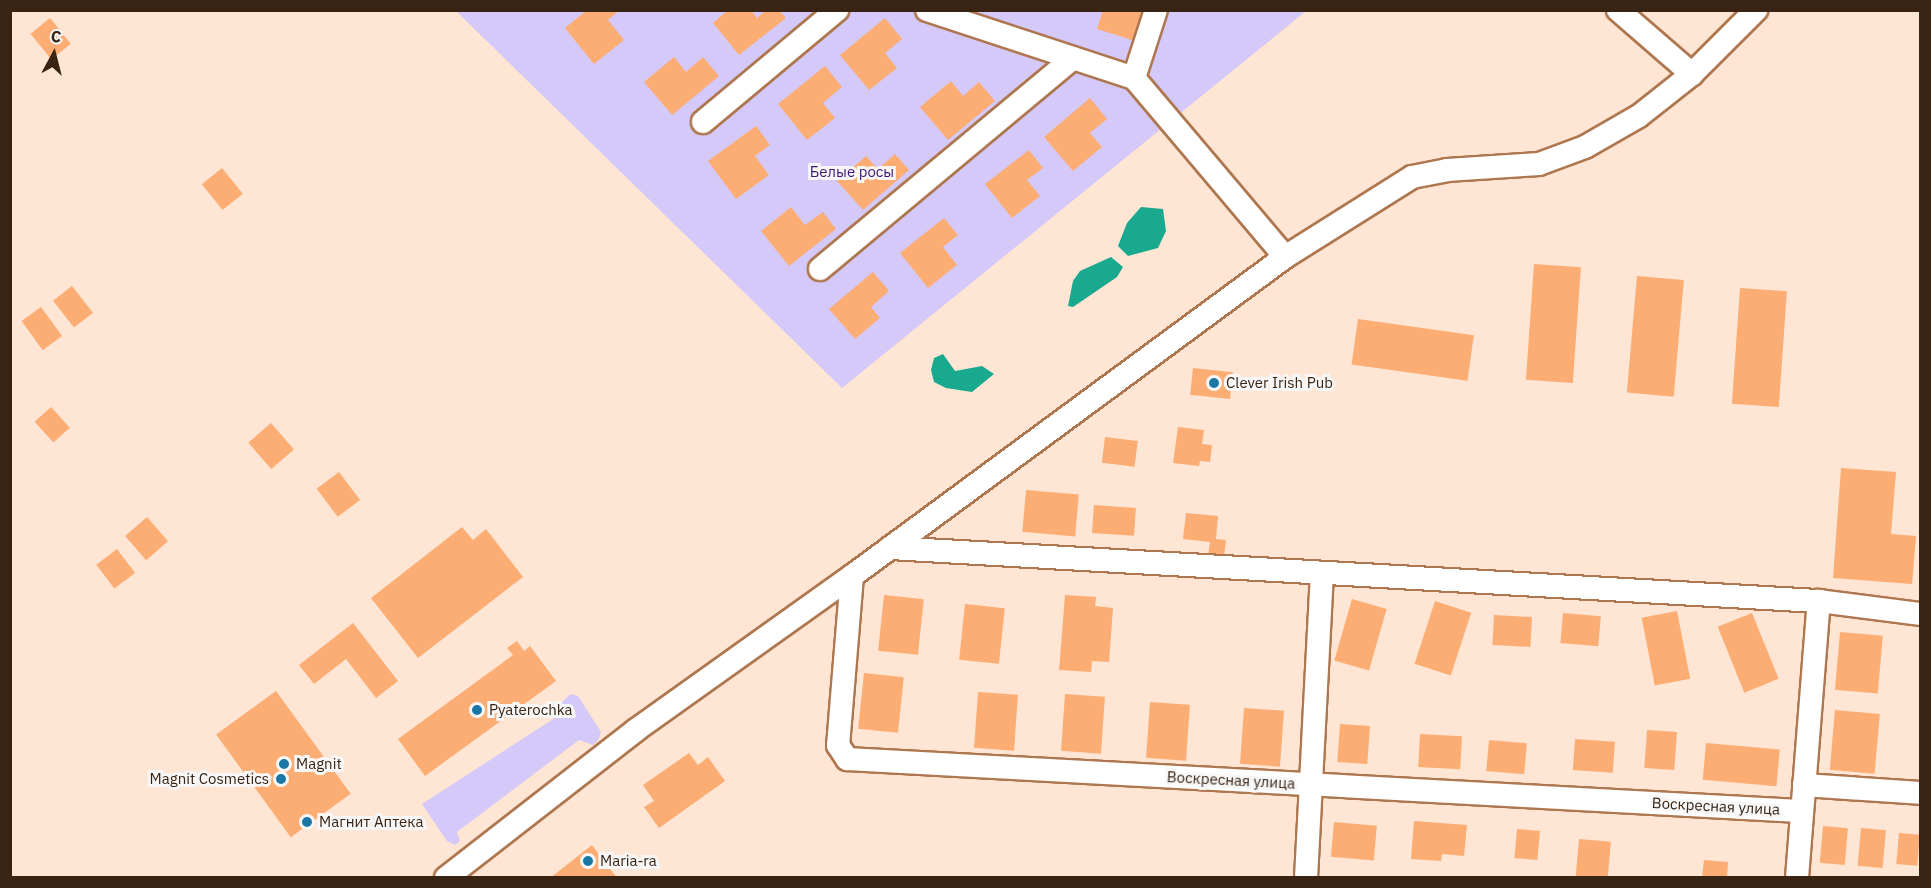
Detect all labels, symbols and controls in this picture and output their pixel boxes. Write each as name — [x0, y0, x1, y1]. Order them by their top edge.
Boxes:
north arrow — [24, 24, 84, 84]
text: С — [50, 26, 63, 47]
park label: Белые росы — [810, 163, 894, 181]
place label: Clever Irish Pub — [1226, 374, 1333, 392]
marker: Clever Irish Pub — [1207, 376, 1221, 390]
place label: Pyaterochka — [489, 701, 573, 719]
marker: Pyaterochka — [470, 703, 484, 717]
place label: Magnit — [296, 755, 342, 773]
marker: Magnit — [277, 757, 291, 771]
street label: Воскресная улица — [1166, 768, 1296, 792]
place label: Magnit Cosmetics — [150, 770, 269, 788]
marker: Magnit Cosmetics — [274, 772, 288, 786]
street label: Воскресная улица — [1651, 794, 1781, 818]
place label: Магнит Аптека — [319, 813, 423, 831]
marker: Магнит Аптека — [300, 815, 314, 829]
place label: Maria-ra — [600, 852, 657, 870]
marker: Maria-ra — [581, 854, 595, 868]

